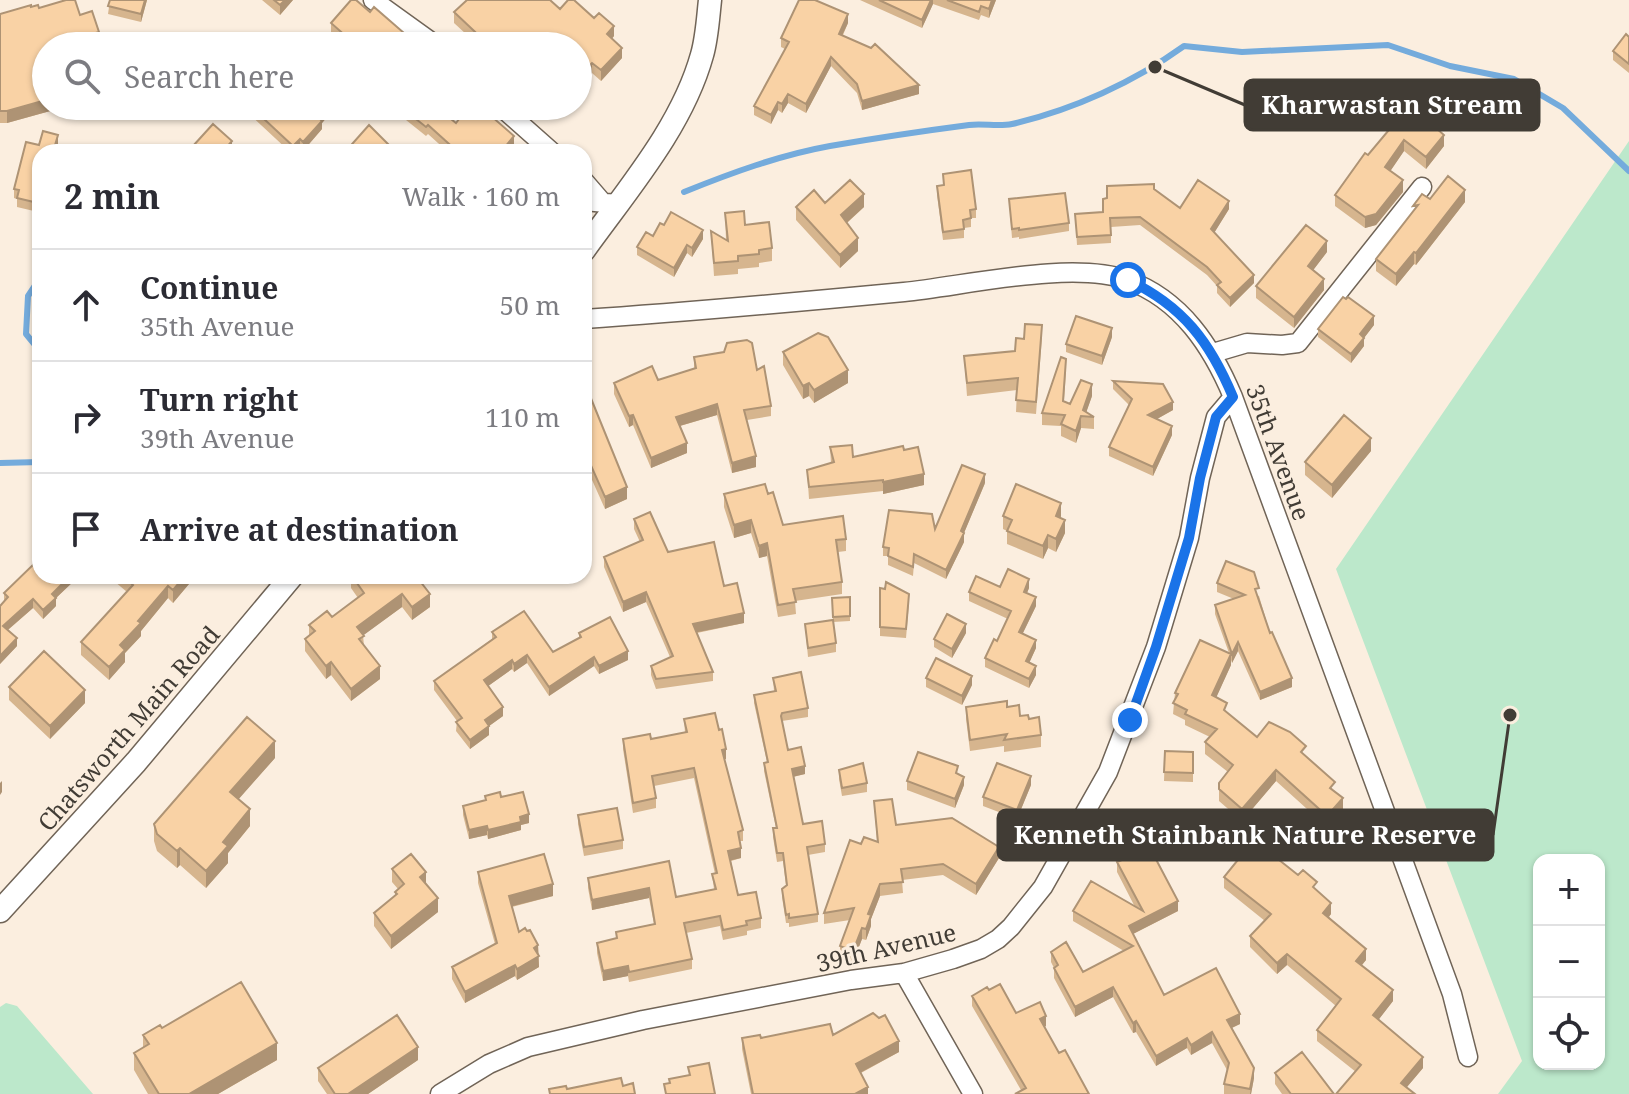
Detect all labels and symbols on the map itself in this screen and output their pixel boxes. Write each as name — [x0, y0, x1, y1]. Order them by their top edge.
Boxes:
callout: Kharwastan Stream — [1245, 80, 1539, 130]
text: Kharwastan Stream — [1261, 86, 1523, 122]
route start — [1110, 262, 1146, 298]
street label: 35th Avenue — [1239, 379, 1319, 525]
street label: Chatsworth Main Road — [30, 618, 226, 838]
route end — [1112, 702, 1148, 738]
callout: Kenneth Stainbank Nature Reserve — [998, 810, 1493, 860]
text: Kenneth Stainbank Nature Reserve — [1014, 816, 1476, 852]
street label: 39th Avenue — [813, 915, 959, 979]

